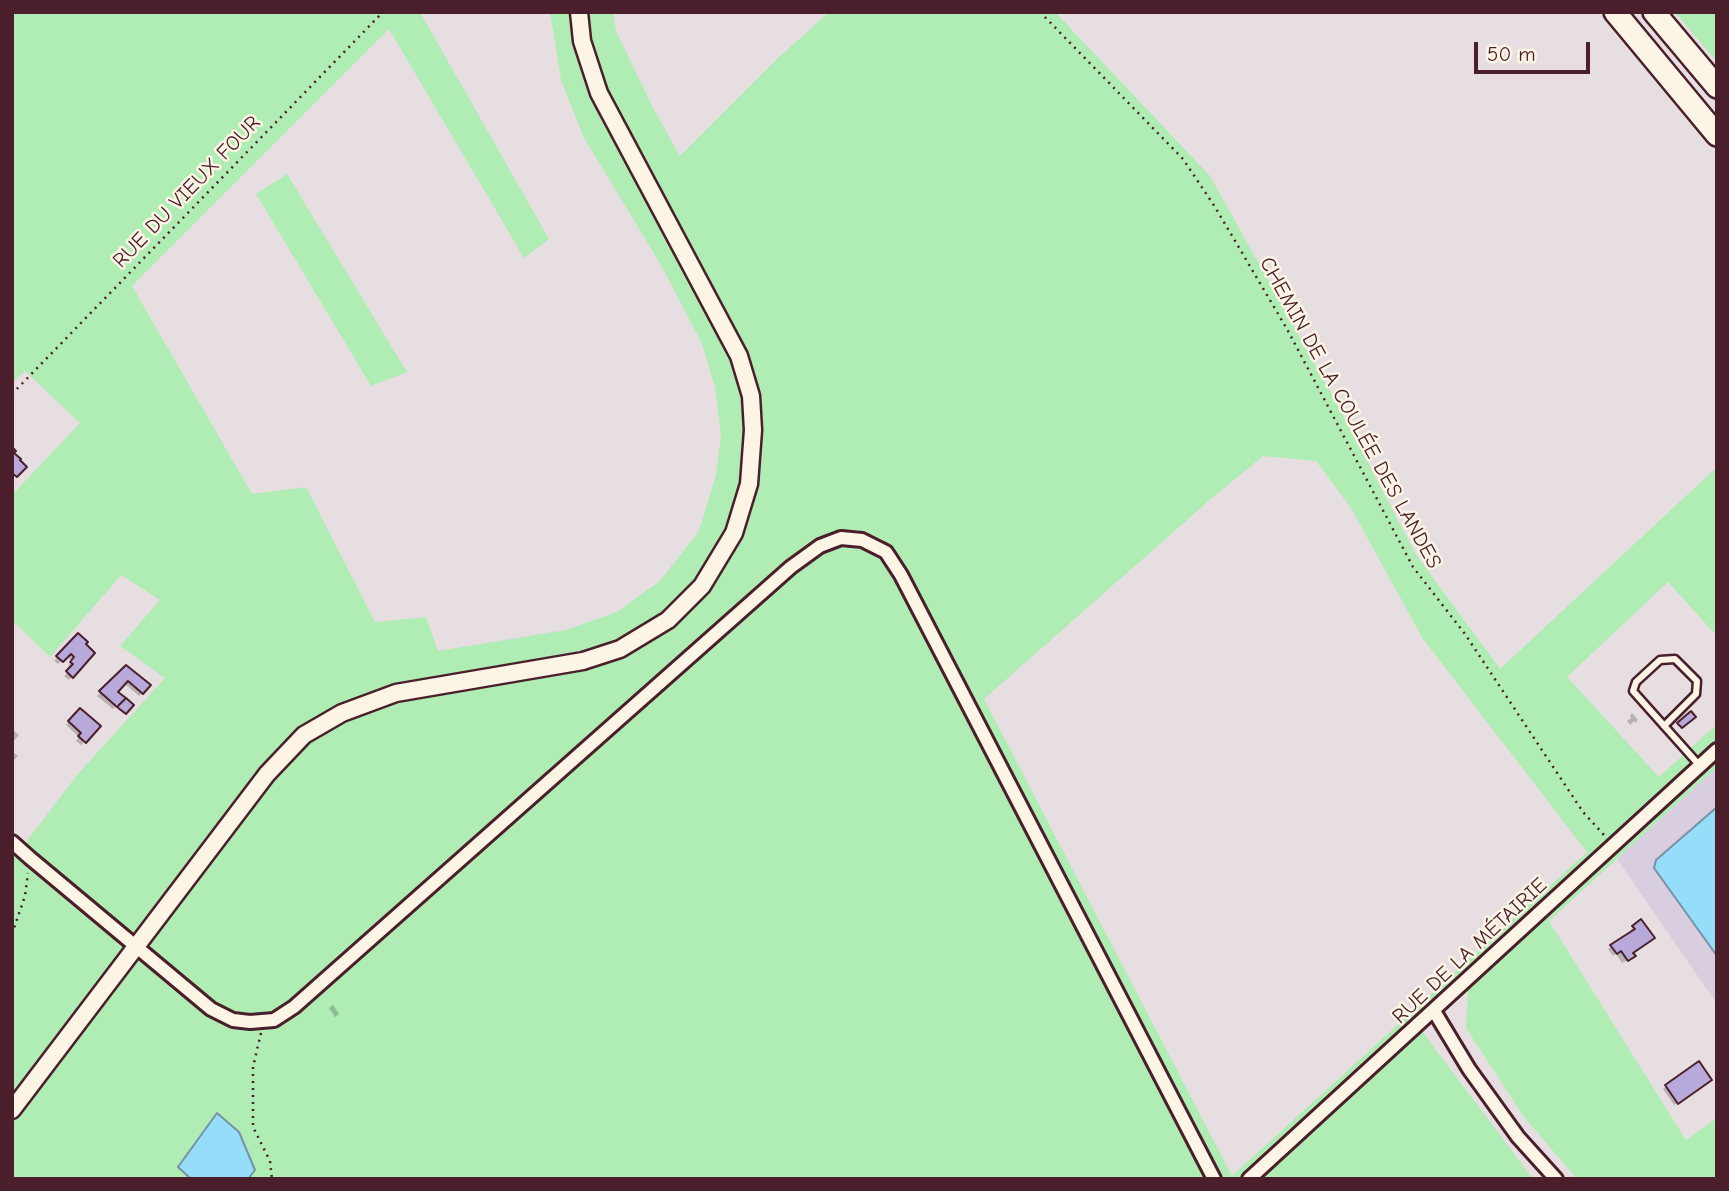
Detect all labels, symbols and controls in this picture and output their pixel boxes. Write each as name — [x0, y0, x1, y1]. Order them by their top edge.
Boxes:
scale bar — [1477, 28, 1592, 72]
text: 50 m — [1487, 42, 1536, 66]
street label: RUE DU VIEUX FOUR — [108, 111, 266, 273]
street label: CHEMIN DE LA COULÉE DES LANDES — [1254, 253, 1446, 573]
street label: RUE DE LA MÉTAIRIE — [1387, 873, 1553, 1029]

